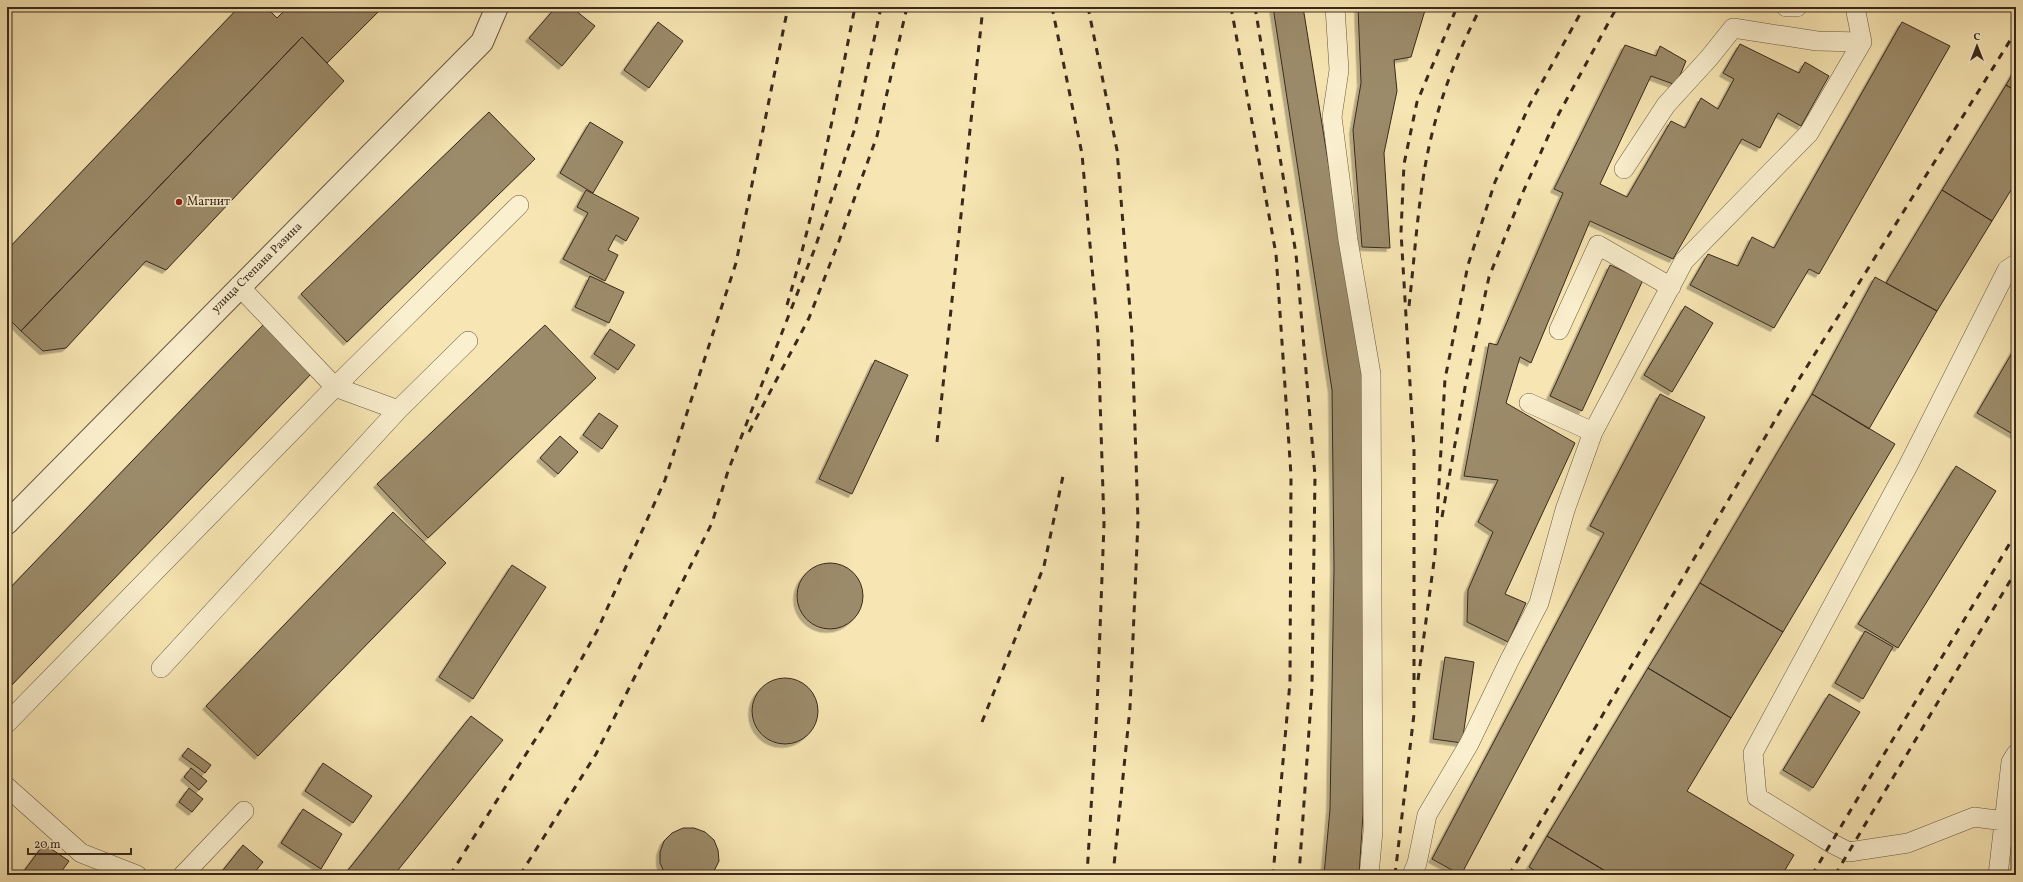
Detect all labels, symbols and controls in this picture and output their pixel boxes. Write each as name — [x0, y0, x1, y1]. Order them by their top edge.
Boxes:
north arrow — [1957, 26, 1997, 66]
text: С — [1973, 30, 1981, 45]
place label: Магнит — [187, 194, 230, 210]
marker: Магнит — [174, 197, 184, 207]
street label: улица Степана Разина — [208, 219, 306, 317]
scale bar — [28, 830, 131, 856]
text: 20 m — [34, 837, 61, 853]

